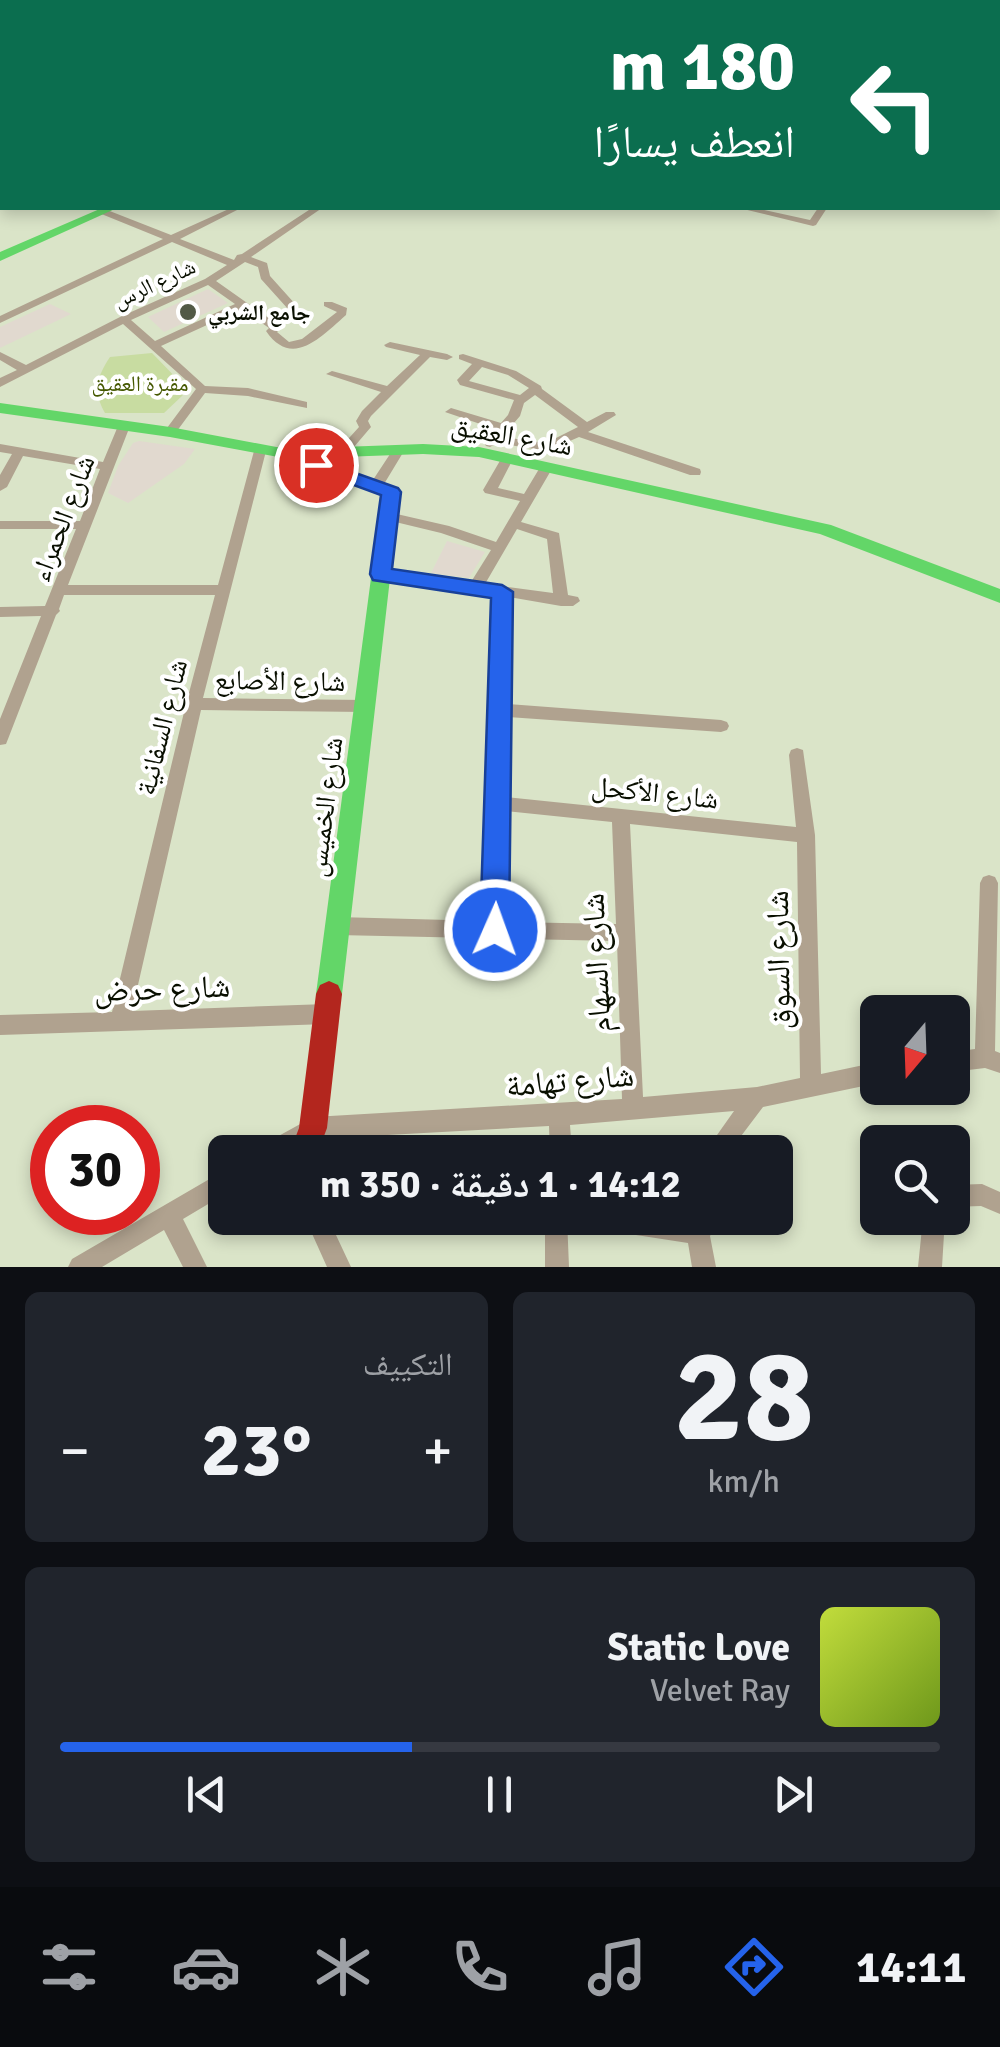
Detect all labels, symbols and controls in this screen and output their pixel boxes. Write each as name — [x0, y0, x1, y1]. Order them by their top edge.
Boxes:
text: 180 m — [610, 23, 795, 109]
icon: left — [830, 40, 960, 170]
text: انعطف يسارًا — [594, 115, 795, 170]
street label: شارع الرس — [109, 253, 200, 314]
place label: جامع الشربي — [208, 299, 311, 329]
marker: جامع الشربي — [177, 301, 199, 323]
park label: مقبرة العقيق — [91, 370, 189, 397]
street label: شارع العقيق — [449, 409, 575, 463]
pin — [274, 423, 359, 508]
icon: arrive — [289, 438, 344, 493]
street label: شارع الحمراء — [23, 450, 103, 586]
street label: شارع السفانية — [129, 656, 195, 799]
street label: شارع الأصابع — [214, 663, 346, 699]
street label: شارع الخميس — [300, 735, 350, 879]
street label: شارع الأكحل — [590, 769, 720, 817]
position arrow — [443, 878, 547, 982]
street label: شارع السوق — [758, 890, 799, 1030]
street label: شارع السهام — [573, 892, 621, 1034]
street label: شارع حرض — [93, 967, 231, 1010]
north arrow — [860, 995, 970, 1105]
map controls — [860, 995, 970, 1235]
street label: شارع تهامة — [504, 1055, 636, 1106]
speed limit sign: 30 — [30, 1105, 160, 1235]
button: search — [860, 1125, 970, 1235]
text: 14:12 · 1 دقيقة · 350 m — [320, 1161, 681, 1208]
text: 28 — [674, 1317, 814, 1477]
text: التكييف — [363, 1345, 453, 1384]
text: 23° — [201, 1404, 312, 1497]
text: − — [60, 1417, 90, 1485]
text: + — [423, 1417, 453, 1485]
text: km/h — [708, 1462, 780, 1501]
text: Static Love — [608, 1624, 790, 1671]
text: Velvet Ray — [650, 1671, 790, 1710]
icon: previous — [179, 1767, 234, 1822]
icon: pause — [472, 1767, 527, 1822]
icon: next — [766, 1767, 821, 1822]
icon: filters — [34, 1932, 104, 2002]
icon: car — [171, 1932, 241, 2002]
icon: climate — [308, 1932, 378, 2002]
icon: phone — [445, 1932, 515, 2002]
icon: music — [582, 1932, 652, 2002]
icon: directions — [719, 1932, 789, 2002]
text: 14:11 — [856, 1940, 966, 1995]

